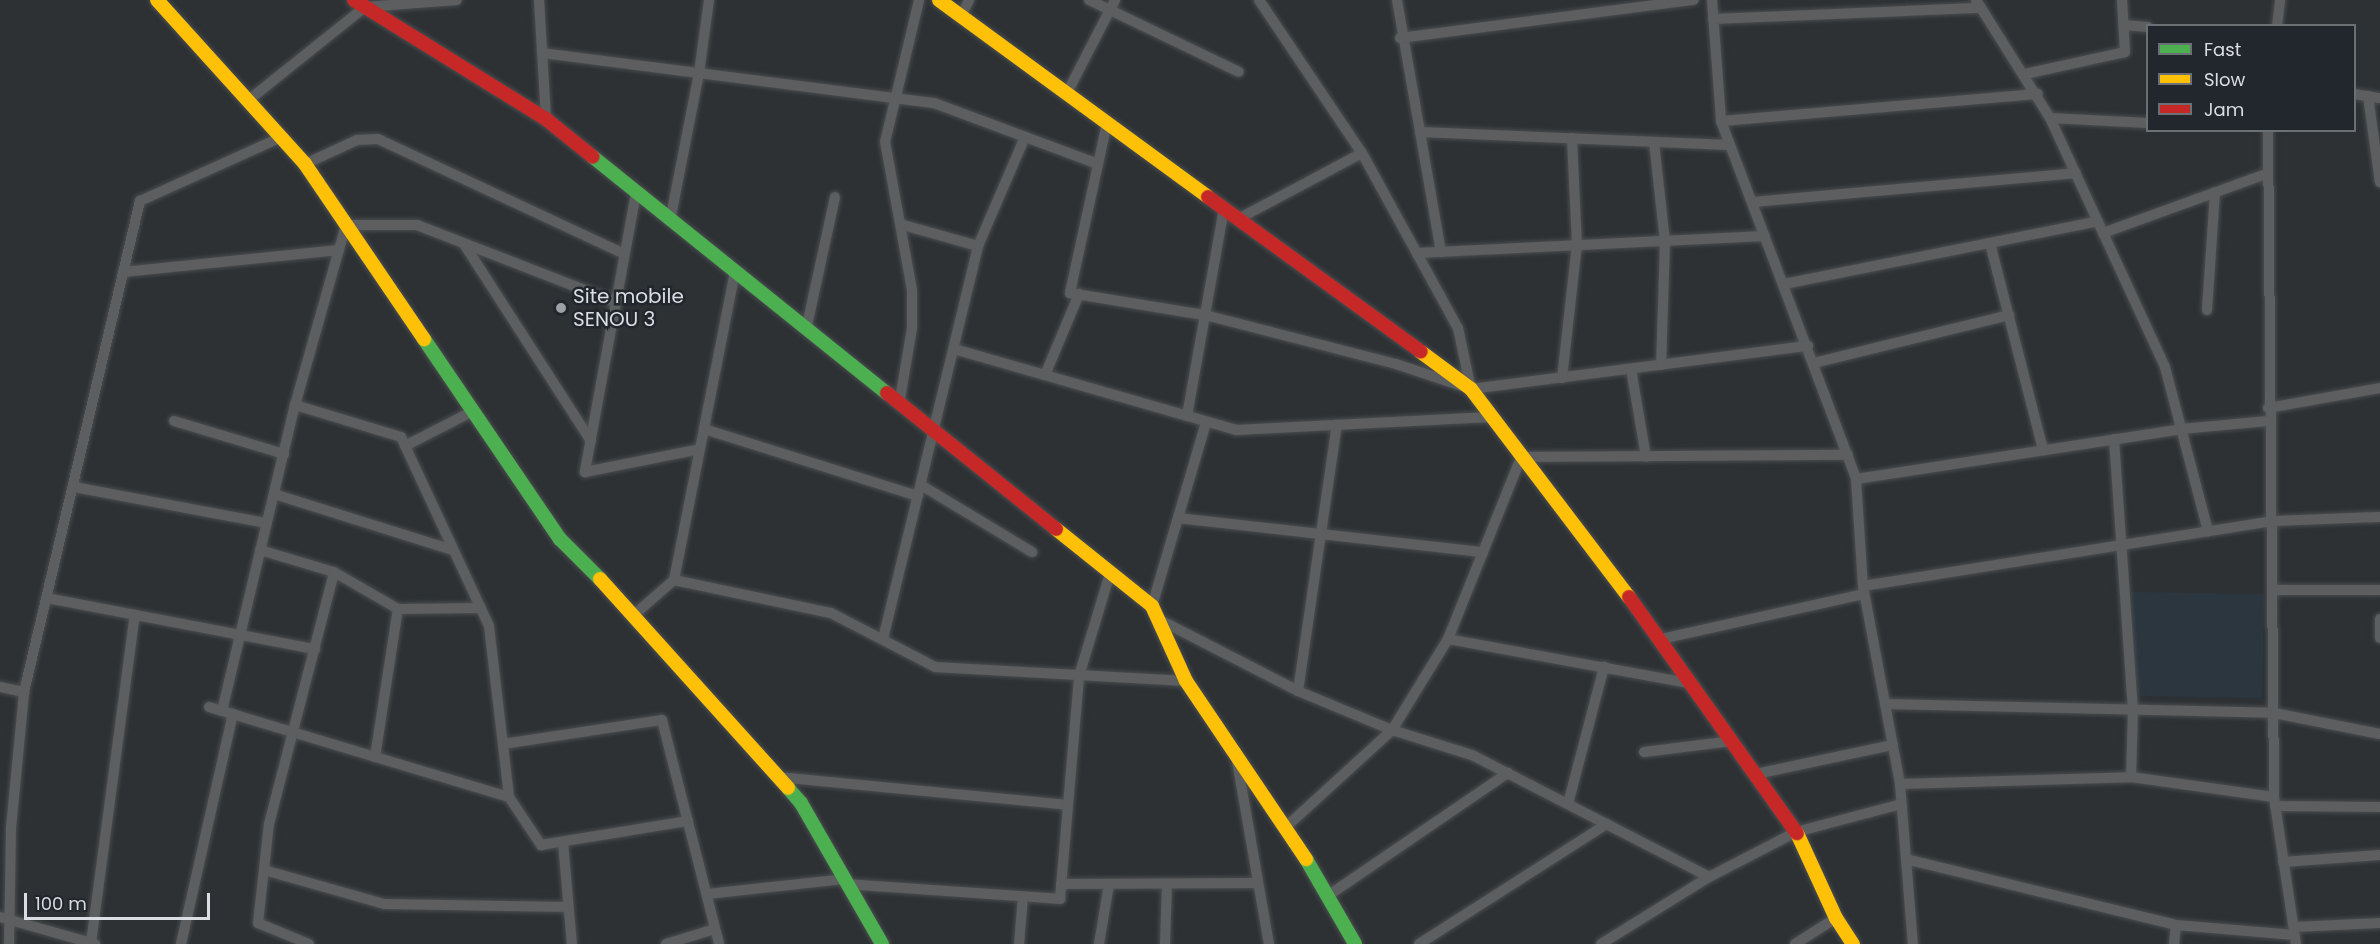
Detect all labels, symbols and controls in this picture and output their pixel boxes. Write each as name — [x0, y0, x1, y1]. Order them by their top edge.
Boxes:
legend — [2146, 24, 2356, 132]
text: Fast — [2204, 37, 2241, 62]
text: Slow — [2204, 67, 2245, 92]
text: Jam — [2204, 97, 2244, 122]
place label: Site mobile SENOU 3 — [573, 284, 684, 331]
marker: Site mobile SENOU 3 — [554, 301, 568, 315]
scale bar — [27, 881, 213, 919]
text: 100 m — [35, 891, 87, 916]

